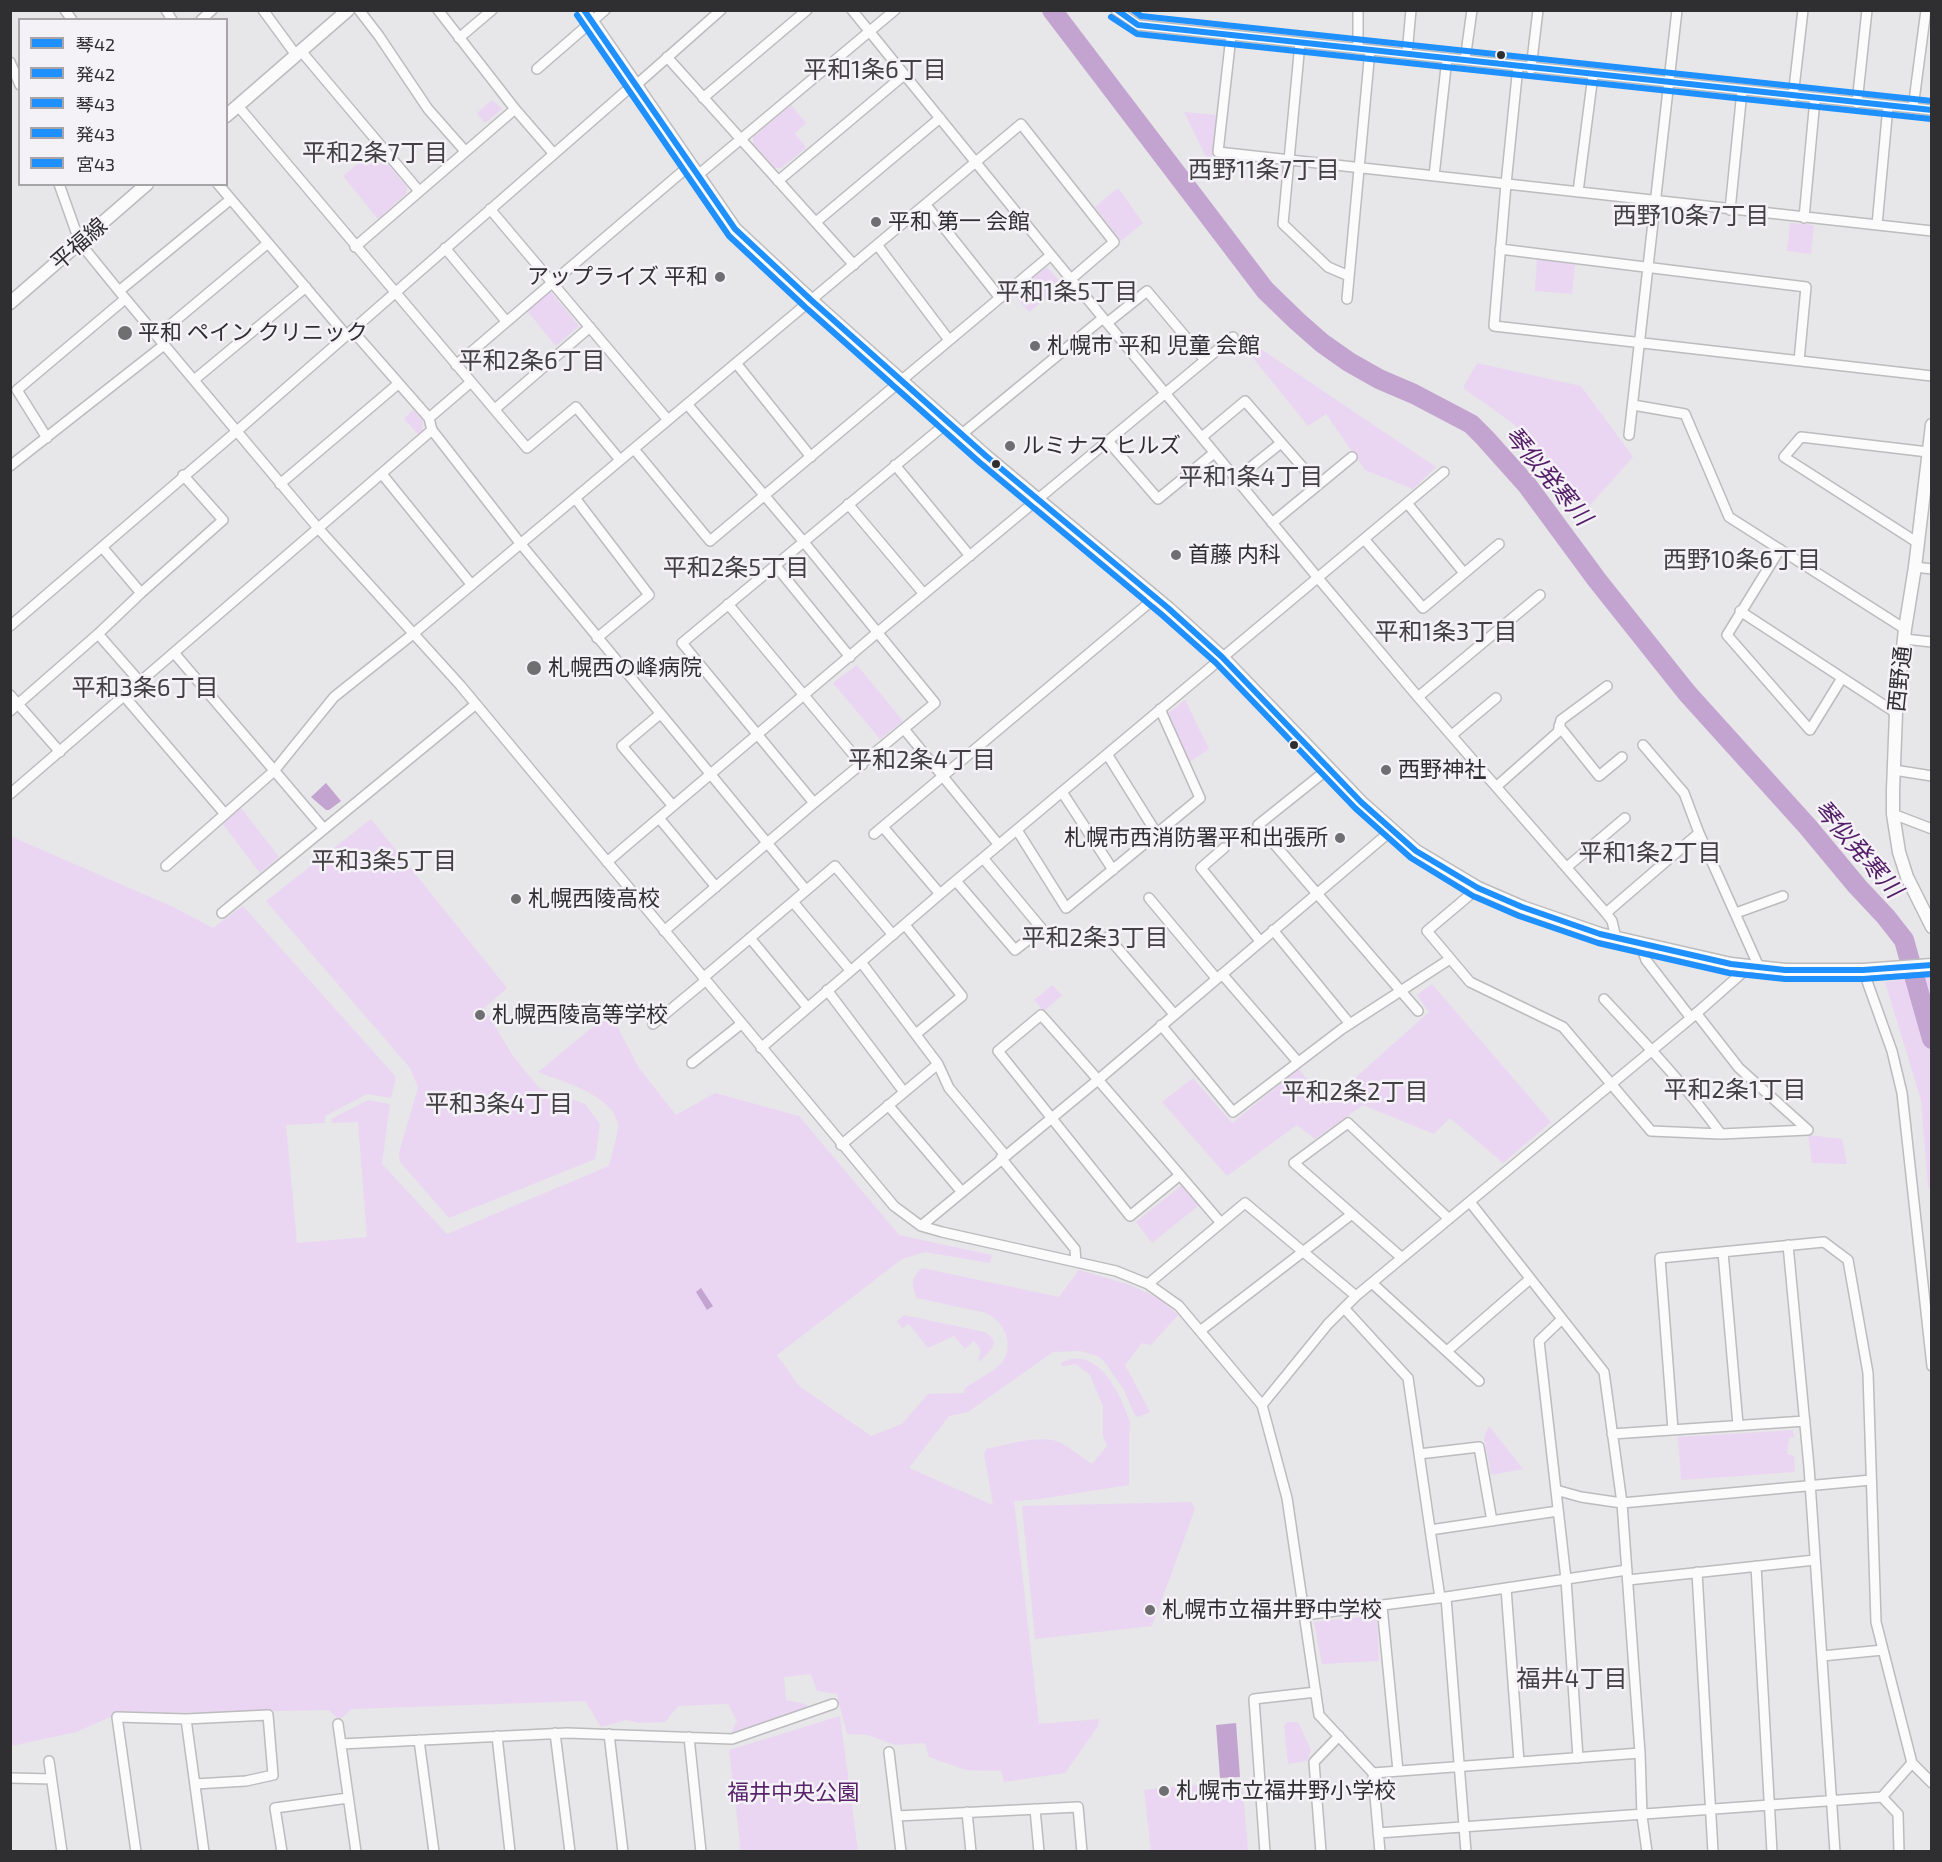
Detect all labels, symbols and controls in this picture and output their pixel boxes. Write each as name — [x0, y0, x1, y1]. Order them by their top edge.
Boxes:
legend — [18, 18, 228, 186]
text: 琴42 — [76, 33, 115, 55]
unlabelled marker — [1495, 49, 1507, 61]
district label: 平和1条6丁目 — [803, 56, 947, 84]
text: 発42 — [76, 63, 115, 85]
text: 琴43 — [76, 93, 115, 115]
text: 発43 — [76, 123, 115, 145]
district label: 平和2条7丁目 — [302, 139, 448, 167]
text: 宮43 — [76, 153, 115, 175]
district label: 西野11条7丁目 — [1188, 156, 1340, 184]
district label: 西野10条7丁目 — [1613, 202, 1769, 230]
place label: 平和 第一 会館 — [888, 209, 1030, 235]
street label: 平福線 — [45, 212, 113, 276]
marker: 平和 第一 会館 — [869, 215, 883, 229]
place label: アップライズ 平和 — [527, 264, 708, 290]
marker: アップライズ 平和 — [713, 270, 727, 284]
district label: 平和1条5丁目 — [996, 278, 1138, 306]
place label: 平和 ペイン クリニック — [138, 320, 368, 346]
marker: 平和 ペイン クリニック — [116, 324, 134, 342]
place label: 札幌市 平和 児童 会館 — [1047, 333, 1260, 359]
marker: 札幌市 平和 児童 会館 — [1028, 339, 1042, 353]
district label: 平和2条6丁目 — [458, 347, 606, 375]
water label: 琴似発寒川 — [1498, 421, 1598, 531]
place label: ルミナス ヒルズ — [1022, 433, 1181, 459]
marker: ルミナス ヒルズ — [1003, 439, 1017, 453]
unlabelled marker — [990, 458, 1002, 470]
district label: 平和1条4丁目 — [1179, 463, 1323, 491]
place label: 首藤 内科 — [1188, 542, 1281, 568]
district label: 西野10条6丁目 — [1663, 546, 1821, 574]
marker: 首藤 内科 — [1169, 548, 1183, 562]
district label: 平和2条5丁目 — [663, 554, 809, 582]
district label: 平和1条3丁目 — [1375, 618, 1517, 646]
street label: 西野通 — [1883, 645, 1917, 713]
place label: 札幌西の峰病院 — [548, 655, 702, 681]
marker: 札幌西の峰病院 — [525, 659, 543, 677]
district label: 平和3条6丁目 — [71, 674, 219, 702]
unlabelled marker — [1288, 739, 1300, 751]
district label: 平和2条4丁目 — [848, 746, 996, 774]
place label: 西野神社 — [1398, 757, 1486, 783]
marker: 西野神社 — [1379, 763, 1393, 777]
water label: 琴似発寒川 — [1808, 794, 1908, 904]
place label: 札幌市西消防署平和出張所 — [1064, 825, 1328, 851]
marker: 札幌市西消防署平和出張所 — [1333, 831, 1347, 845]
district label: 平和1条2丁目 — [1578, 839, 1722, 867]
district label: 平和3条5丁目 — [311, 847, 457, 875]
place label: 札幌西陵高校 — [528, 886, 660, 912]
marker: 札幌西陵高校 — [509, 892, 523, 906]
district label: 平和2条3丁目 — [1022, 924, 1168, 952]
place label: 札幌西陵高等学校 — [492, 1002, 668, 1028]
marker: 札幌西陵高等学校 — [473, 1008, 487, 1022]
district label: 平和2条1丁目 — [1663, 1076, 1807, 1104]
district label: 平和2条2丁目 — [1282, 1078, 1428, 1106]
district label: 平和3条4丁目 — [425, 1090, 573, 1118]
place label: 札幌市立福井野中学校 — [1162, 1597, 1382, 1623]
marker: 札幌市立福井野中学校 — [1143, 1603, 1157, 1617]
district label: 福井4丁目 — [1517, 1665, 1627, 1693]
place label: 札幌市立福井野小学校 — [1176, 1778, 1396, 1804]
park label: 福井中央公園 — [727, 1780, 859, 1806]
marker: 札幌市立福井野小学校 — [1157, 1784, 1171, 1798]

